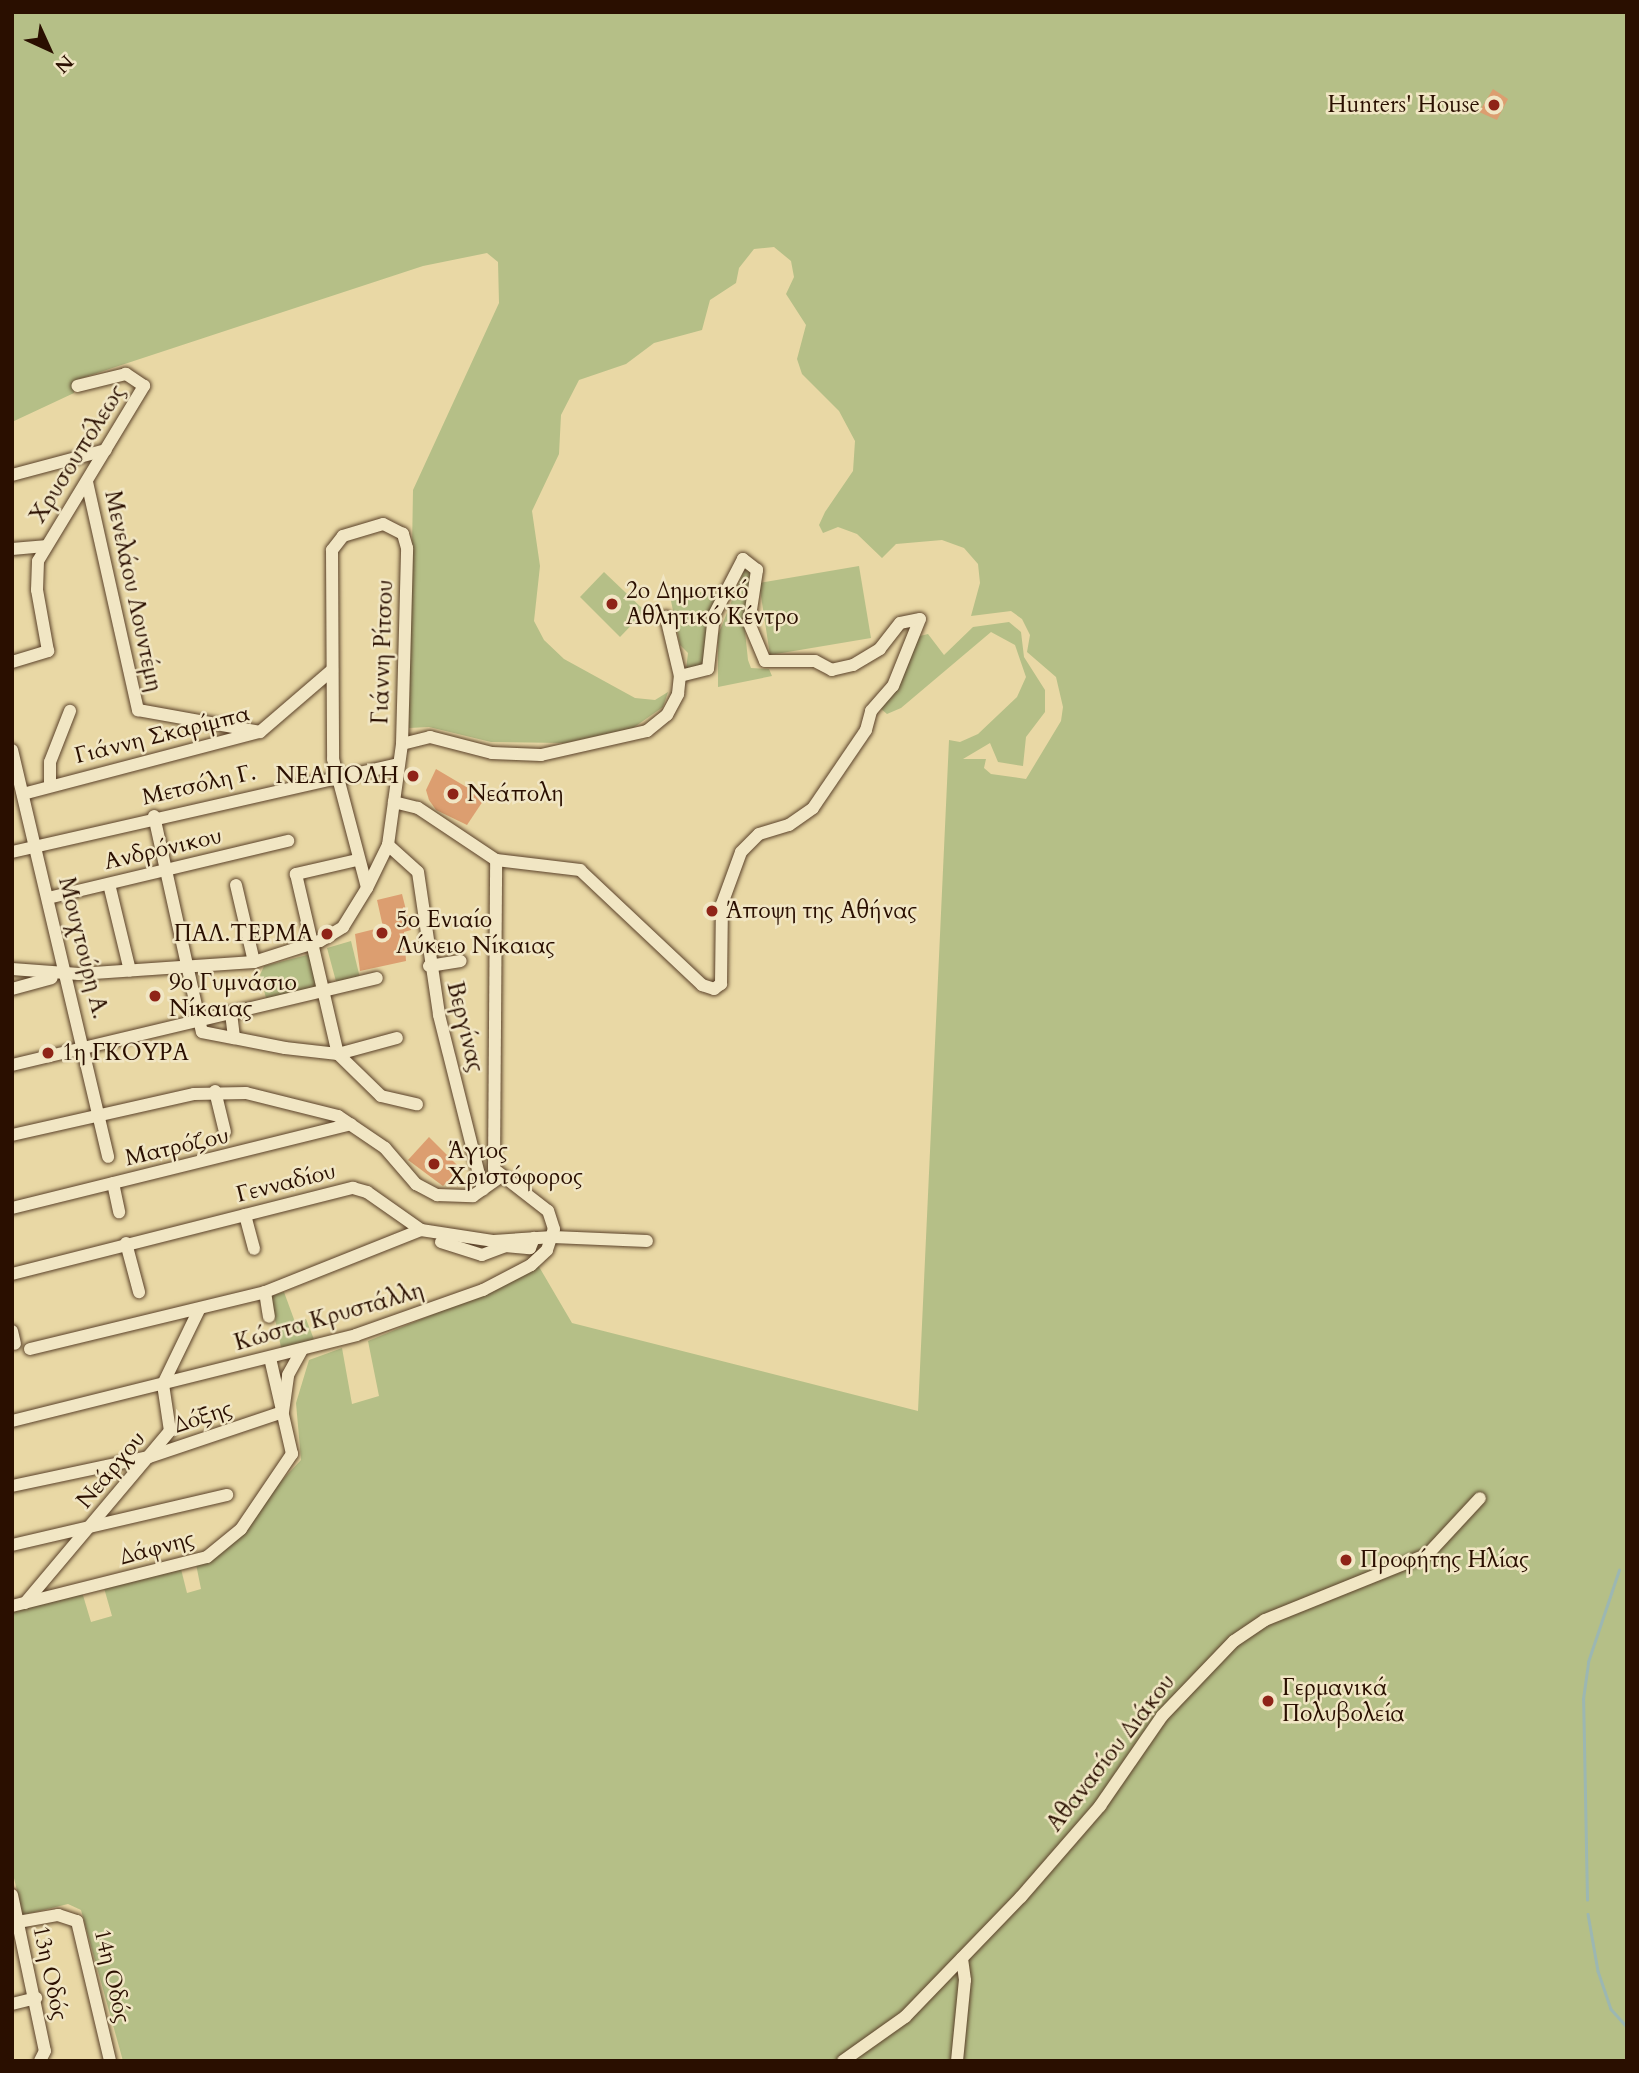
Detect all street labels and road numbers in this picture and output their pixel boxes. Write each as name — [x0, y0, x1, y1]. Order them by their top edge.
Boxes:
street label: Χρυσουπόλεως — [24, 380, 132, 528]
street label: Μενελάου Λουντέμη — [98, 488, 168, 694]
street label: Γιάννη Ρίτσου — [367, 579, 399, 725]
street label: Γιάννη Σκαρίμπα — [72, 700, 252, 770]
street label: Μετσόλη Γ. — [139, 759, 259, 811]
street label: Ανδρόνικου — [101, 822, 225, 876]
street label: Μουχτούρη Α. — [52, 874, 114, 1022]
street label: Βεργίνας — [440, 979, 490, 1075]
street label: Ματρόζου — [122, 1122, 232, 1172]
street label: Γενναδίου — [233, 1157, 339, 1209]
street label: Κώστα Κρυστάλλη — [231, 1277, 427, 1357]
street label: Δόξης — [170, 1395, 236, 1439]
street label: Νεάρχου — [71, 1426, 151, 1514]
street label: Δάφνης — [117, 1525, 197, 1571]
street label: Αθανασίου Διάκου — [1041, 1669, 1181, 1837]
street label: 13η Οδός — [27, 1923, 73, 2023]
street label: 14η Οδός — [88, 1926, 136, 2026]

